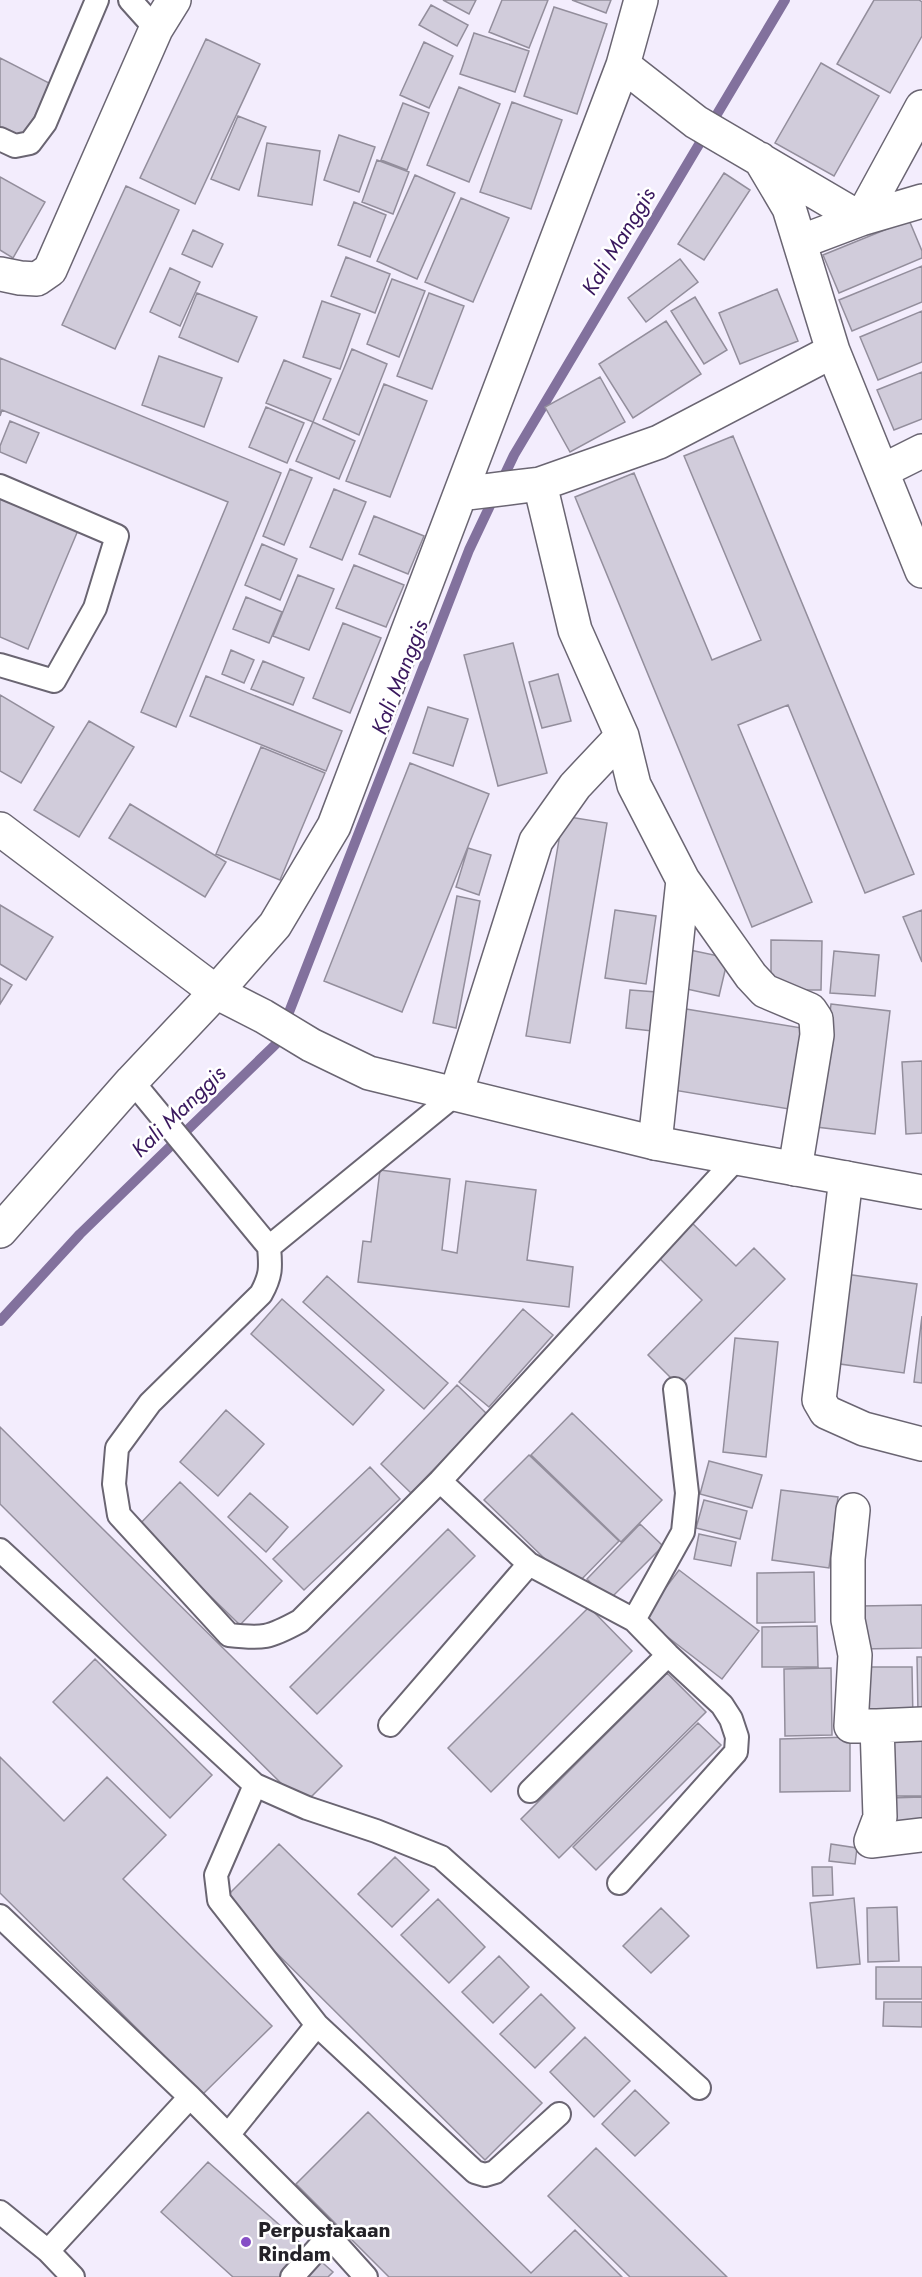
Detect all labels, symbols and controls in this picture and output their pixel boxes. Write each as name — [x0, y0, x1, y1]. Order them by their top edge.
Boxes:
water label: Kali Manggis — [573, 181, 663, 301]
water label: Kali Manggis — [362, 615, 436, 739]
water label: Kali Manggis — [124, 1057, 233, 1164]
place label: Perpustakaan Rindam — [258, 2215, 391, 2269]
marker: Perpustakaan Rindam — [239, 2235, 253, 2249]

